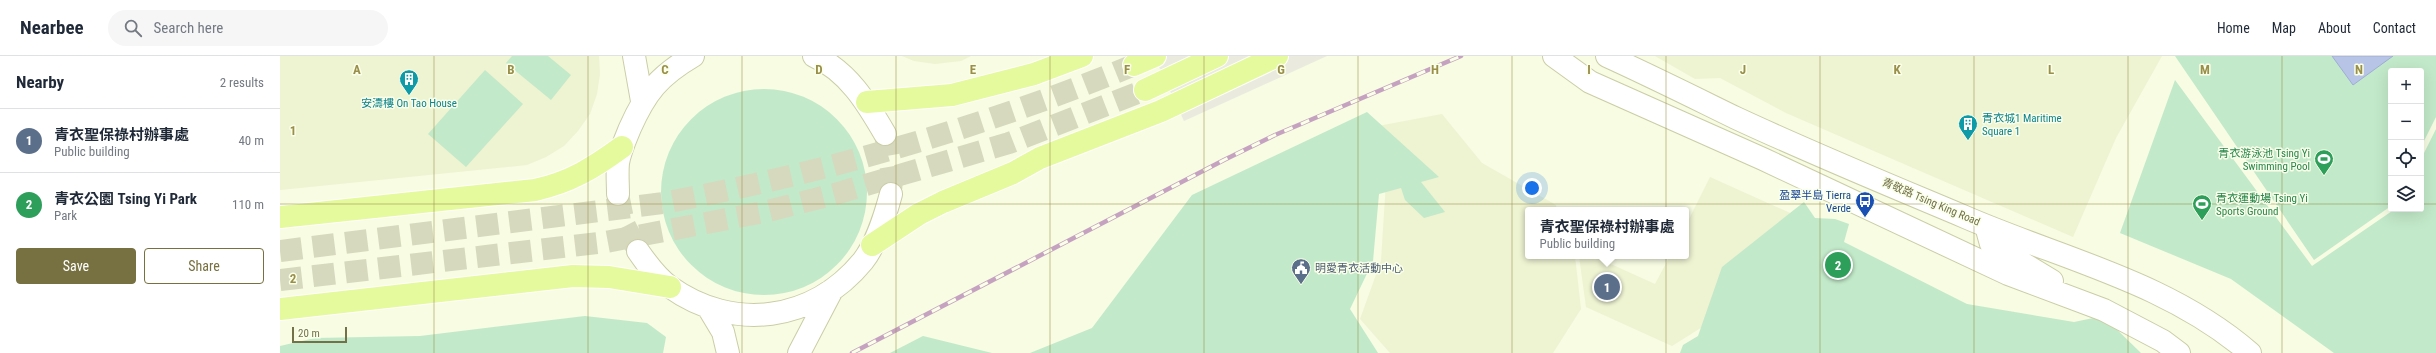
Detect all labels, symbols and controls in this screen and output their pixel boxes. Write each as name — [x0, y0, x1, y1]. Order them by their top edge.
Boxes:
search box — [108, 10, 388, 46]
text: Nearbee — [20, 16, 84, 39]
icon: search — [122, 17, 144, 39]
text: Search here — [154, 19, 223, 37]
text: Home — [2217, 20, 2250, 36]
text: Map — [2272, 20, 2296, 36]
text: About — [2318, 20, 2351, 36]
text: Contact — [2373, 20, 2416, 36]
text: A — [353, 62, 361, 77]
text: B — [507, 62, 515, 77]
text: C — [661, 62, 669, 77]
text: D — [815, 62, 823, 77]
text: E — [970, 62, 977, 77]
text: F — [1124, 62, 1130, 77]
text: G — [1277, 62, 1285, 77]
text: H — [1431, 62, 1439, 77]
text: I — [1587, 62, 1591, 77]
text: J — [1740, 62, 1746, 77]
text: K — [1893, 62, 1901, 77]
text: L — [2048, 62, 2054, 77]
text: M — [2200, 62, 2210, 77]
text: N — [2355, 62, 2363, 77]
building icon: 安濤樓 On Tao House — [398, 68, 420, 96]
map controls — [2388, 68, 2424, 212]
button: + — [2388, 68, 2424, 104]
text: Nearby — [16, 72, 64, 92]
text: 2 results — [220, 75, 264, 90]
place label: 安濤樓 On Tao House — [361, 97, 457, 110]
button: − — [2388, 104, 2424, 140]
place label: 青衣城1 Maritime Square 1 — [1982, 112, 2062, 138]
building icon: 青衣城1 Maritime Square 1 — [1957, 113, 1979, 141]
text: 1 — [290, 123, 296, 138]
text: 青衣聖保祿村辦事處 — [54, 126, 189, 144]
text: 1 — [26, 133, 32, 148]
text: 40 m — [238, 133, 264, 148]
button: locate — [2388, 140, 2424, 176]
text: Public building — [54, 144, 130, 159]
place label: 青衣游泳池 Tsing Yi Swimming Pool — [2218, 147, 2310, 173]
sports icon: 青衣游泳池 Tsing Yi Swimming Pool — [2313, 148, 2335, 176]
street label: 青敬路 Tsing King Road — [1880, 175, 1982, 229]
button: layers — [2388, 176, 2424, 212]
your location — [1522, 178, 1542, 198]
place label: 盈翠半島 Tierra Verde — [1779, 189, 1851, 215]
text: 青衣公園 Tsing Yi Park — [54, 190, 197, 208]
bus stop icon: 盈翠半島 Tierra Verde — [1854, 190, 1876, 218]
place label: 青衣運動場 Tsing Yi Sports Ground — [2216, 192, 2308, 218]
sports icon: 青衣運動場 Tsing Yi Sports Ground — [2191, 193, 2213, 221]
text: 2 — [26, 197, 32, 212]
text: 110 m — [232, 197, 264, 212]
popup — [1525, 207, 1689, 259]
text: Park — [54, 208, 77, 223]
text: 青衣聖保祿村辦事處 — [1539, 218, 1675, 236]
text: Public building — [1539, 236, 1615, 251]
button: Save — [16, 248, 136, 284]
button: Share — [144, 248, 264, 284]
pin: 2 — [1825, 250, 1851, 280]
public building icon: 明愛青衣活動中心 — [1290, 257, 1312, 285]
place label: 明愛青衣活動中心 — [1315, 262, 1403, 275]
text: 2 — [290, 271, 297, 286]
pin: 1 — [1594, 272, 1620, 302]
scale bar — [292, 325, 347, 344]
text: 20 m — [298, 327, 320, 340]

